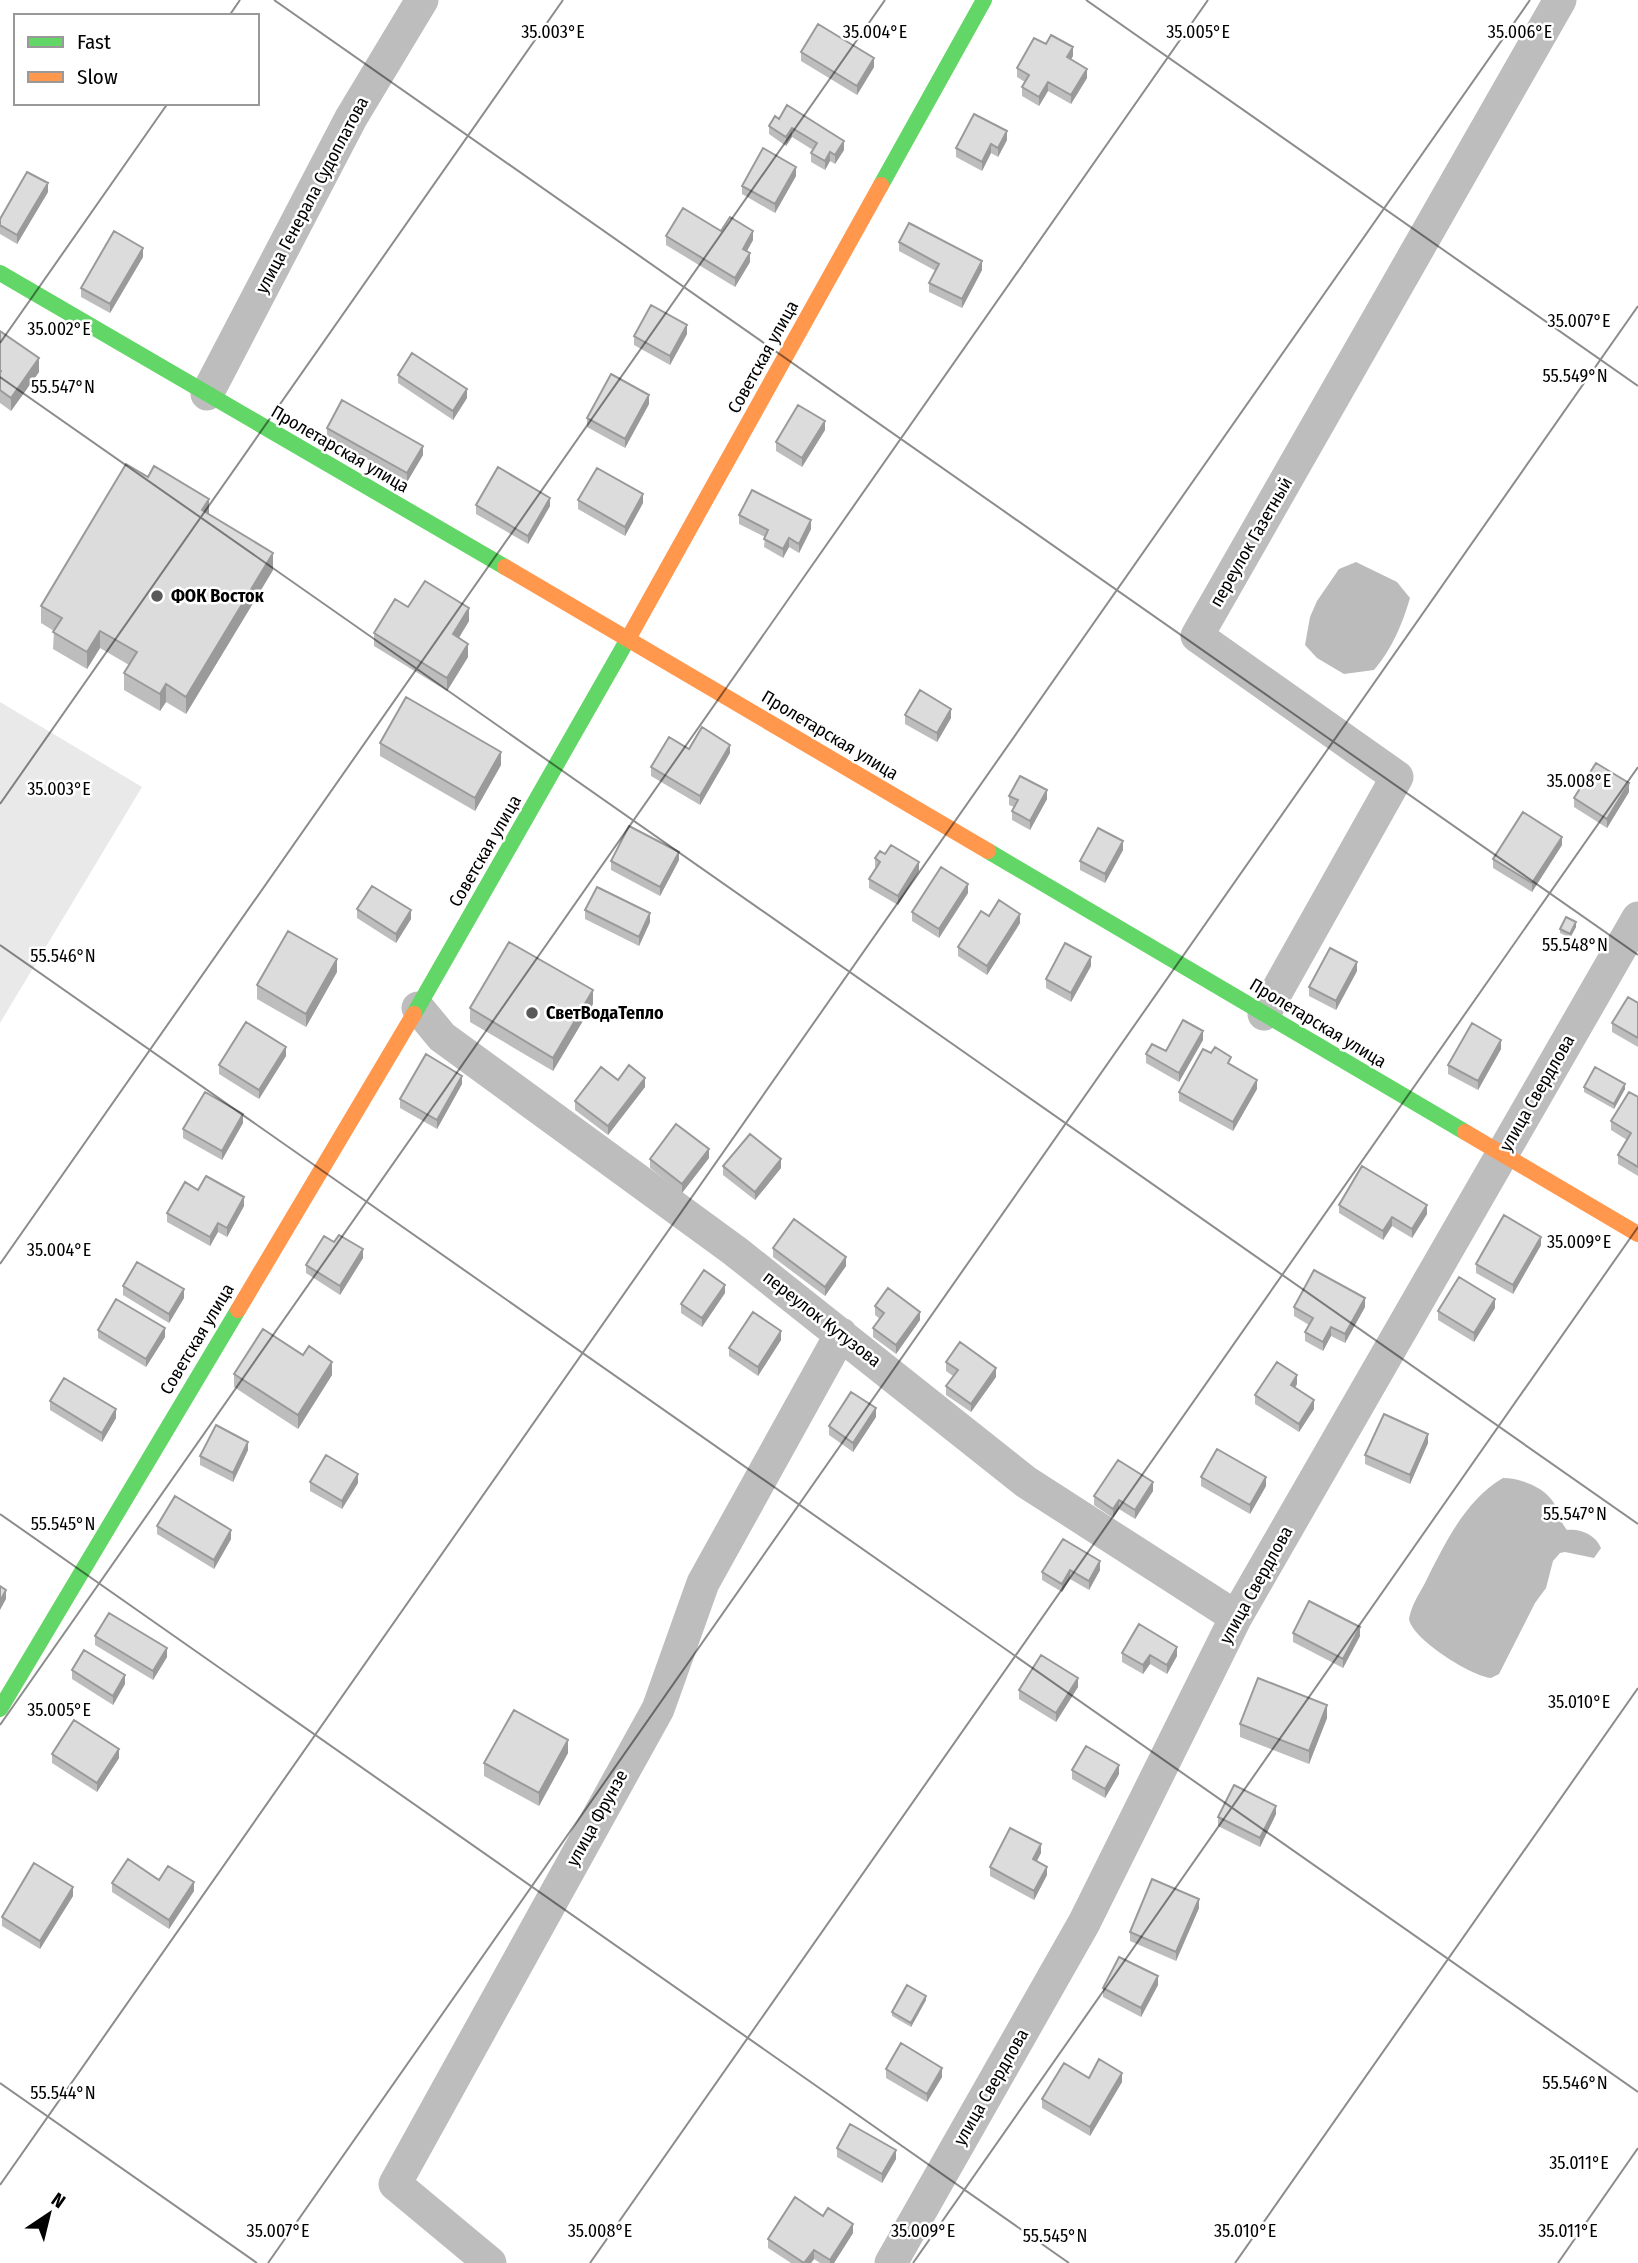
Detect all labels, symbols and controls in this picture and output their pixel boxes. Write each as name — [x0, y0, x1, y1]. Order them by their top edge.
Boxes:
legend — [14, 14, 259, 105]
text: 35.003°E — [521, 21, 585, 43]
text: 35.004°E — [843, 21, 907, 43]
text: 35.005°E — [1166, 21, 1230, 43]
text: 35.006°E — [1488, 21, 1552, 43]
text: Fast — [77, 29, 111, 55]
text: Slow — [77, 64, 118, 90]
street label: улица Генерала Судоплатова — [251, 93, 373, 297]
street label: Советская улица — [723, 297, 803, 417]
text: 35.007°E — [1548, 310, 1610, 332]
text: 35.002°E — [27, 318, 91, 340]
text: 55.549°N — [1542, 365, 1608, 387]
text: 55.547°N — [31, 376, 95, 398]
street label: Пролетарская улица — [267, 401, 413, 497]
street label: переулок Газетный — [1205, 473, 1297, 611]
place label: ФОК Восток — [171, 585, 265, 607]
marker: ФОК Восток — [149, 588, 165, 604]
street label: Пролетарская улица — [758, 686, 902, 785]
text: 35.008°E — [1547, 770, 1611, 792]
text: 35.003°E — [27, 778, 91, 800]
street label: Советская улица — [444, 791, 526, 911]
text: 55.548°N — [1542, 934, 1608, 956]
text: 55.546°N — [30, 945, 96, 967]
street label: Пролетарская улица — [1246, 974, 1390, 1073]
place label: СветВодаТепло — [546, 1002, 664, 1024]
marker: СветВодаТепло — [524, 1005, 540, 1021]
street label: улица Свердлова — [1495, 1031, 1579, 1155]
text: 35.009°E — [1547, 1231, 1611, 1253]
text: 35.004°E — [27, 1239, 91, 1261]
street label: переулок Кутузова — [759, 1266, 886, 1372]
street label: Советская улица — [155, 1279, 239, 1398]
text: 55.547°N — [1543, 1503, 1607, 1525]
text: 55.545°N — [31, 1513, 95, 1535]
street label: улица Свердлова — [1215, 1522, 1297, 1648]
text: 35.010°E — [1548, 1691, 1610, 1713]
text: 35.005°E — [27, 1699, 91, 1721]
street label: улица Фрунзе — [562, 1766, 632, 1870]
street label: улица Свердлова — [949, 2025, 1033, 2149]
text: 55.546°N — [1542, 2072, 1608, 2094]
text: 55.544°N — [30, 2082, 96, 2104]
text: 35.011°E — [1549, 2152, 1609, 2174]
north arrow — [14, 2179, 84, 2249]
text: N — [47, 2188, 70, 2213]
text: 35.007°E — [247, 2220, 309, 2242]
text: 35.008°E — [568, 2220, 632, 2242]
text: 35.009°E — [891, 2220, 955, 2242]
text: 35.010°E — [1214, 2220, 1276, 2242]
text: 35.011°E — [1538, 2220, 1598, 2242]
text: 55.545°N — [1023, 2225, 1087, 2247]

